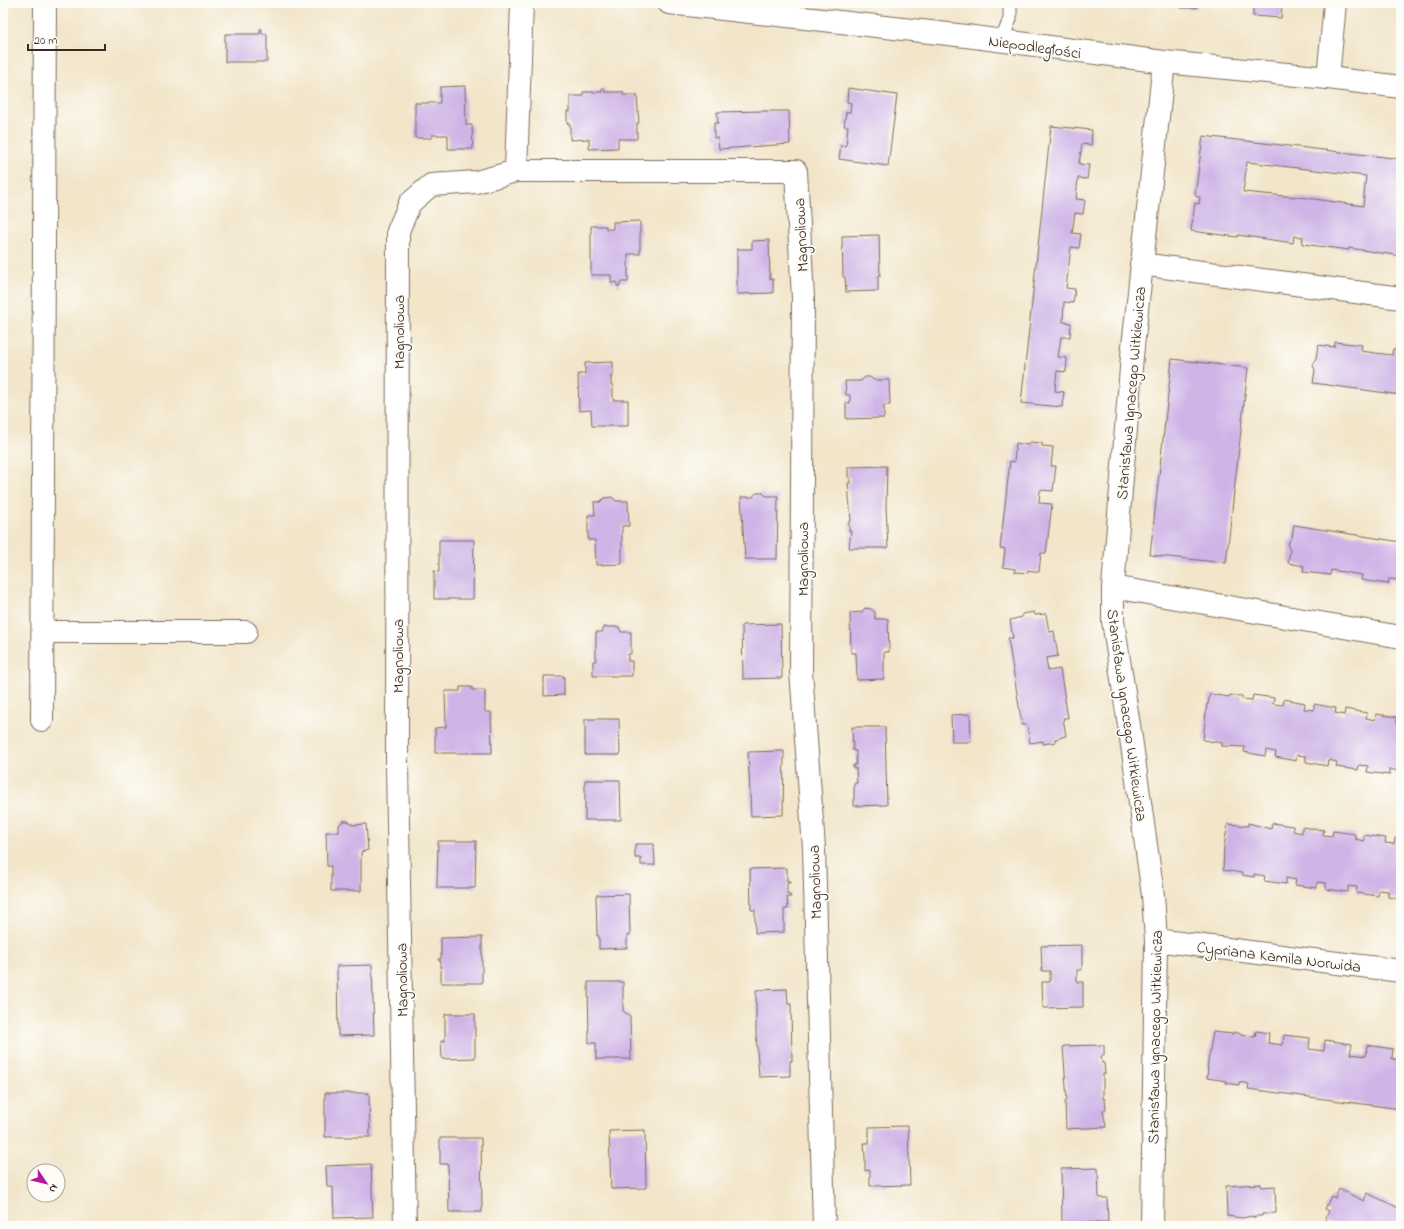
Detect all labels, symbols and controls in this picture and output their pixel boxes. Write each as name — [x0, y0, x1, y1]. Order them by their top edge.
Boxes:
scale bar — [28, 26, 105, 52]
street label: Niepodległości — [987, 30, 1083, 66]
text: 20 m — [34, 32, 57, 50]
street label: Magnoliowa — [788, 197, 816, 273]
street label: Stanisława Ignacego Witkiewicza — [1111, 285, 1153, 501]
street label: Magnoliowa — [388, 295, 412, 369]
street label: Magnoliowa — [792, 522, 816, 596]
street label: Stanisława Ignacego Witkiewicza — [1099, 608, 1153, 823]
street label: Magnoliowa — [387, 619, 411, 693]
street label: Magnoliowa — [803, 844, 829, 919]
street label: Stanisława Ignacego Witkiewicza — [1142, 930, 1170, 1144]
street label: Cypriana Kamila Norwida — [1195, 936, 1362, 980]
street label: Magnoliowa — [390, 943, 416, 1017]
north arrow — [26, 1163, 66, 1203]
text: N — [45, 1181, 62, 1196]

